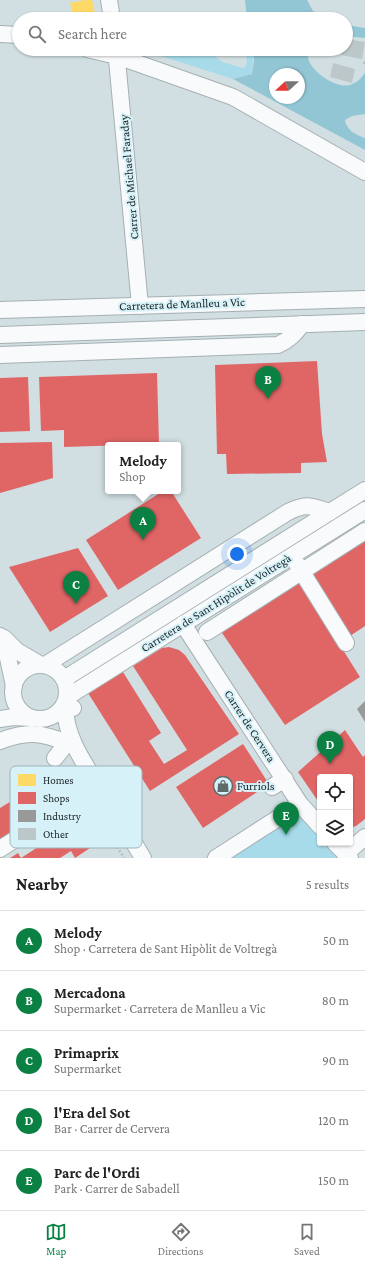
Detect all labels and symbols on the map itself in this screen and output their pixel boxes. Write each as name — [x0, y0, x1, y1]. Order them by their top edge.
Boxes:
north arrow — [269, 68, 305, 104]
street label: Carrer de Michael Faraday — [117, 114, 141, 240]
street label: Carretera de Manlleu a Vic — [119, 295, 245, 313]
pin: B — [255, 366, 281, 399]
pin: A — [130, 507, 156, 540]
your location — [227, 544, 247, 564]
street label: Carretera de Sant Hipòlit de Voltregà — [138, 551, 294, 655]
pin: C — [63, 571, 89, 604]
street label: Carrer de Cervera — [221, 687, 279, 765]
pin: D — [317, 731, 343, 764]
legend — [10, 766, 142, 848]
text: Homes — [43, 774, 74, 786]
shop icon: Furriols — [212, 775, 234, 797]
place label: Furriols — [237, 779, 275, 793]
text: Shops — [43, 792, 70, 805]
pin: E — [273, 802, 299, 835]
text: Industry — [43, 810, 82, 823]
text: Other — [43, 828, 69, 840]

